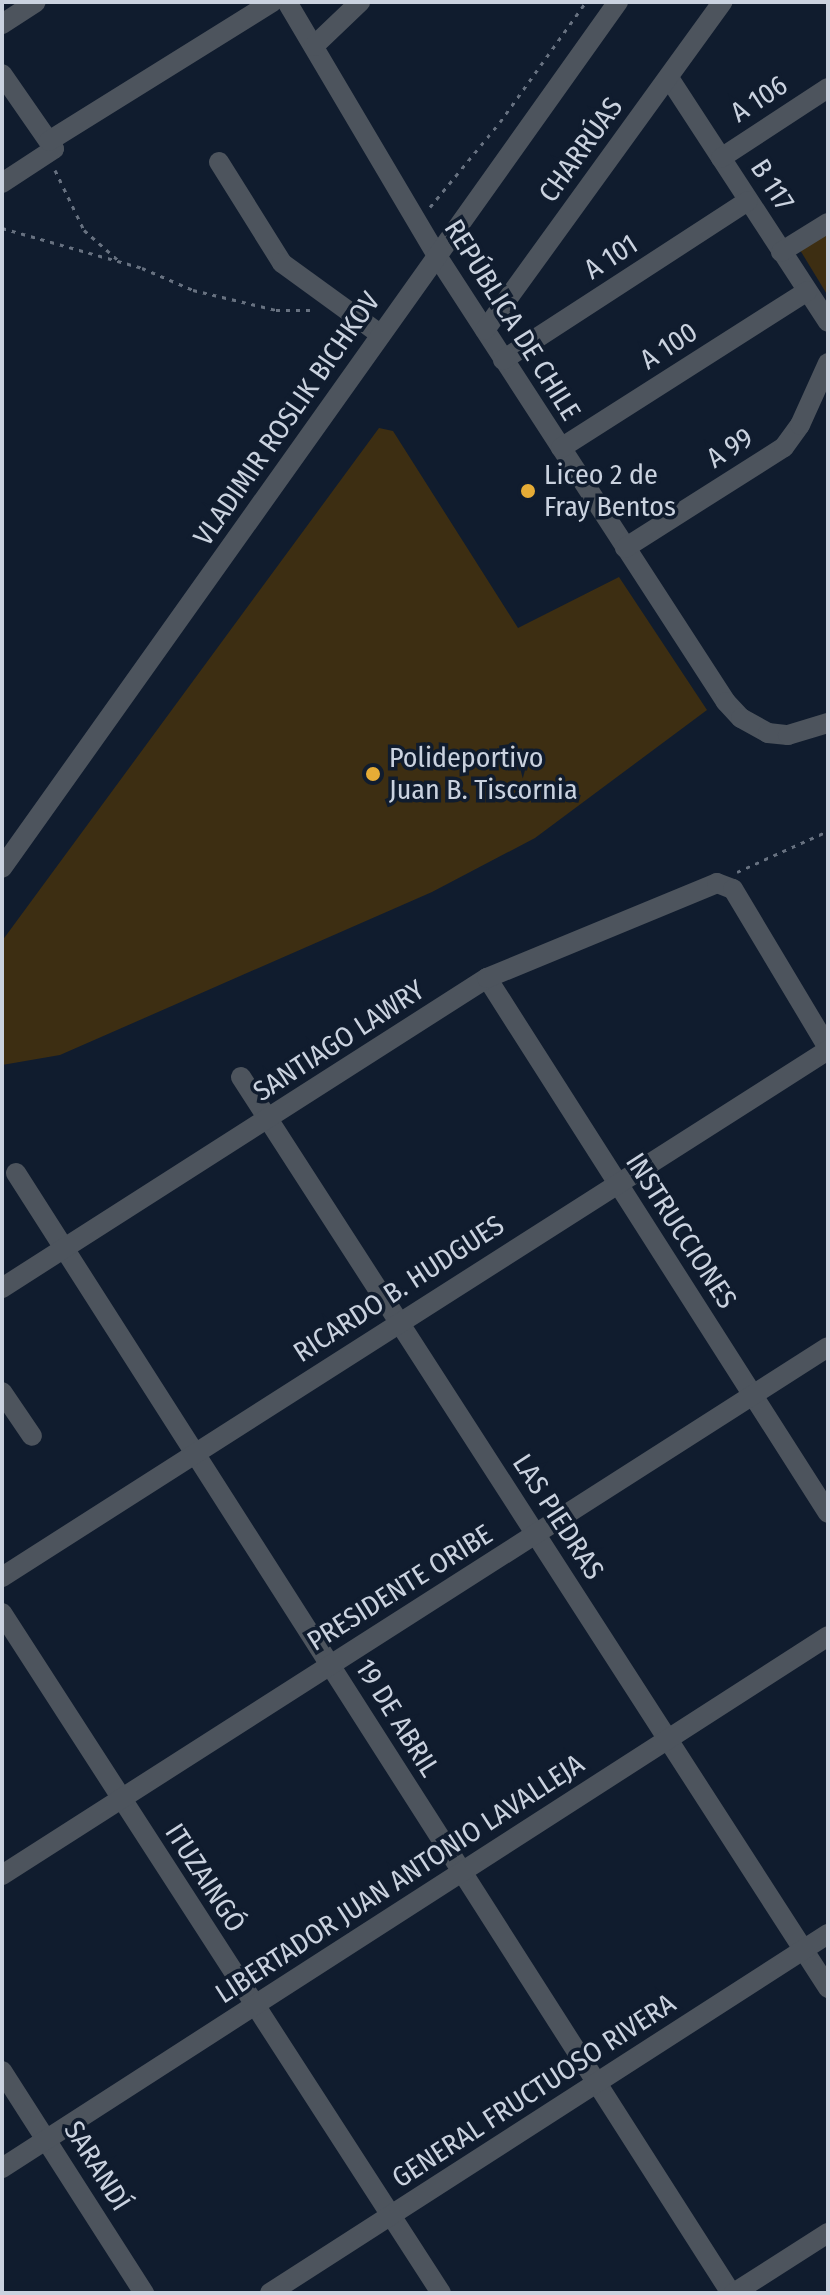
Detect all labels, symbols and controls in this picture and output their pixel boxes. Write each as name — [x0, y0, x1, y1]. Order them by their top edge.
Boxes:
street label: A 106 — [724, 68, 794, 130]
street label: CHARRÚAS — [532, 91, 630, 209]
street label: B 117 — [743, 153, 801, 217]
street label: REPÚBLICA DE CHILE — [437, 214, 587, 426]
street label: A 101 — [578, 227, 644, 287]
street label: VLADIMIR ROSLIK BICHKOV — [187, 286, 387, 552]
street label: A 100 — [634, 315, 704, 377]
street label: A 99 — [701, 421, 759, 475]
place label: Liceo 2 de Fray Bentos — [544, 458, 676, 524]
marker: Liceo 2 de Fray Bentos — [519, 482, 537, 500]
place label: Polideportivo Juan B. Tiscornia — [389, 741, 578, 807]
marker: Polideportivo Juan B. Tiscornia — [364, 765, 382, 783]
street label: SANTIAGO LAWRY — [247, 973, 431, 1109]
street label: INSTRUCCIONES — [618, 1147, 744, 1315]
street label: RICARDO B. HUDGUES — [288, 1208, 510, 1370]
street label: LAS PIEDRAS — [505, 1448, 611, 1586]
street label: PRESIDENTE ORIBE — [301, 1518, 499, 1658]
street label: 19 DE ABRIL — [348, 1653, 446, 1783]
street label: LIBERTADOR JUAN ANTONIO LAVALLEJA — [210, 1747, 590, 2011]
street label: ITUZAINGÓ — [158, 1818, 252, 1938]
street label: GENERAL FRUCTUOSO RIVERA — [386, 1987, 682, 2195]
street label: SARANDÍ — [57, 2115, 137, 2217]

